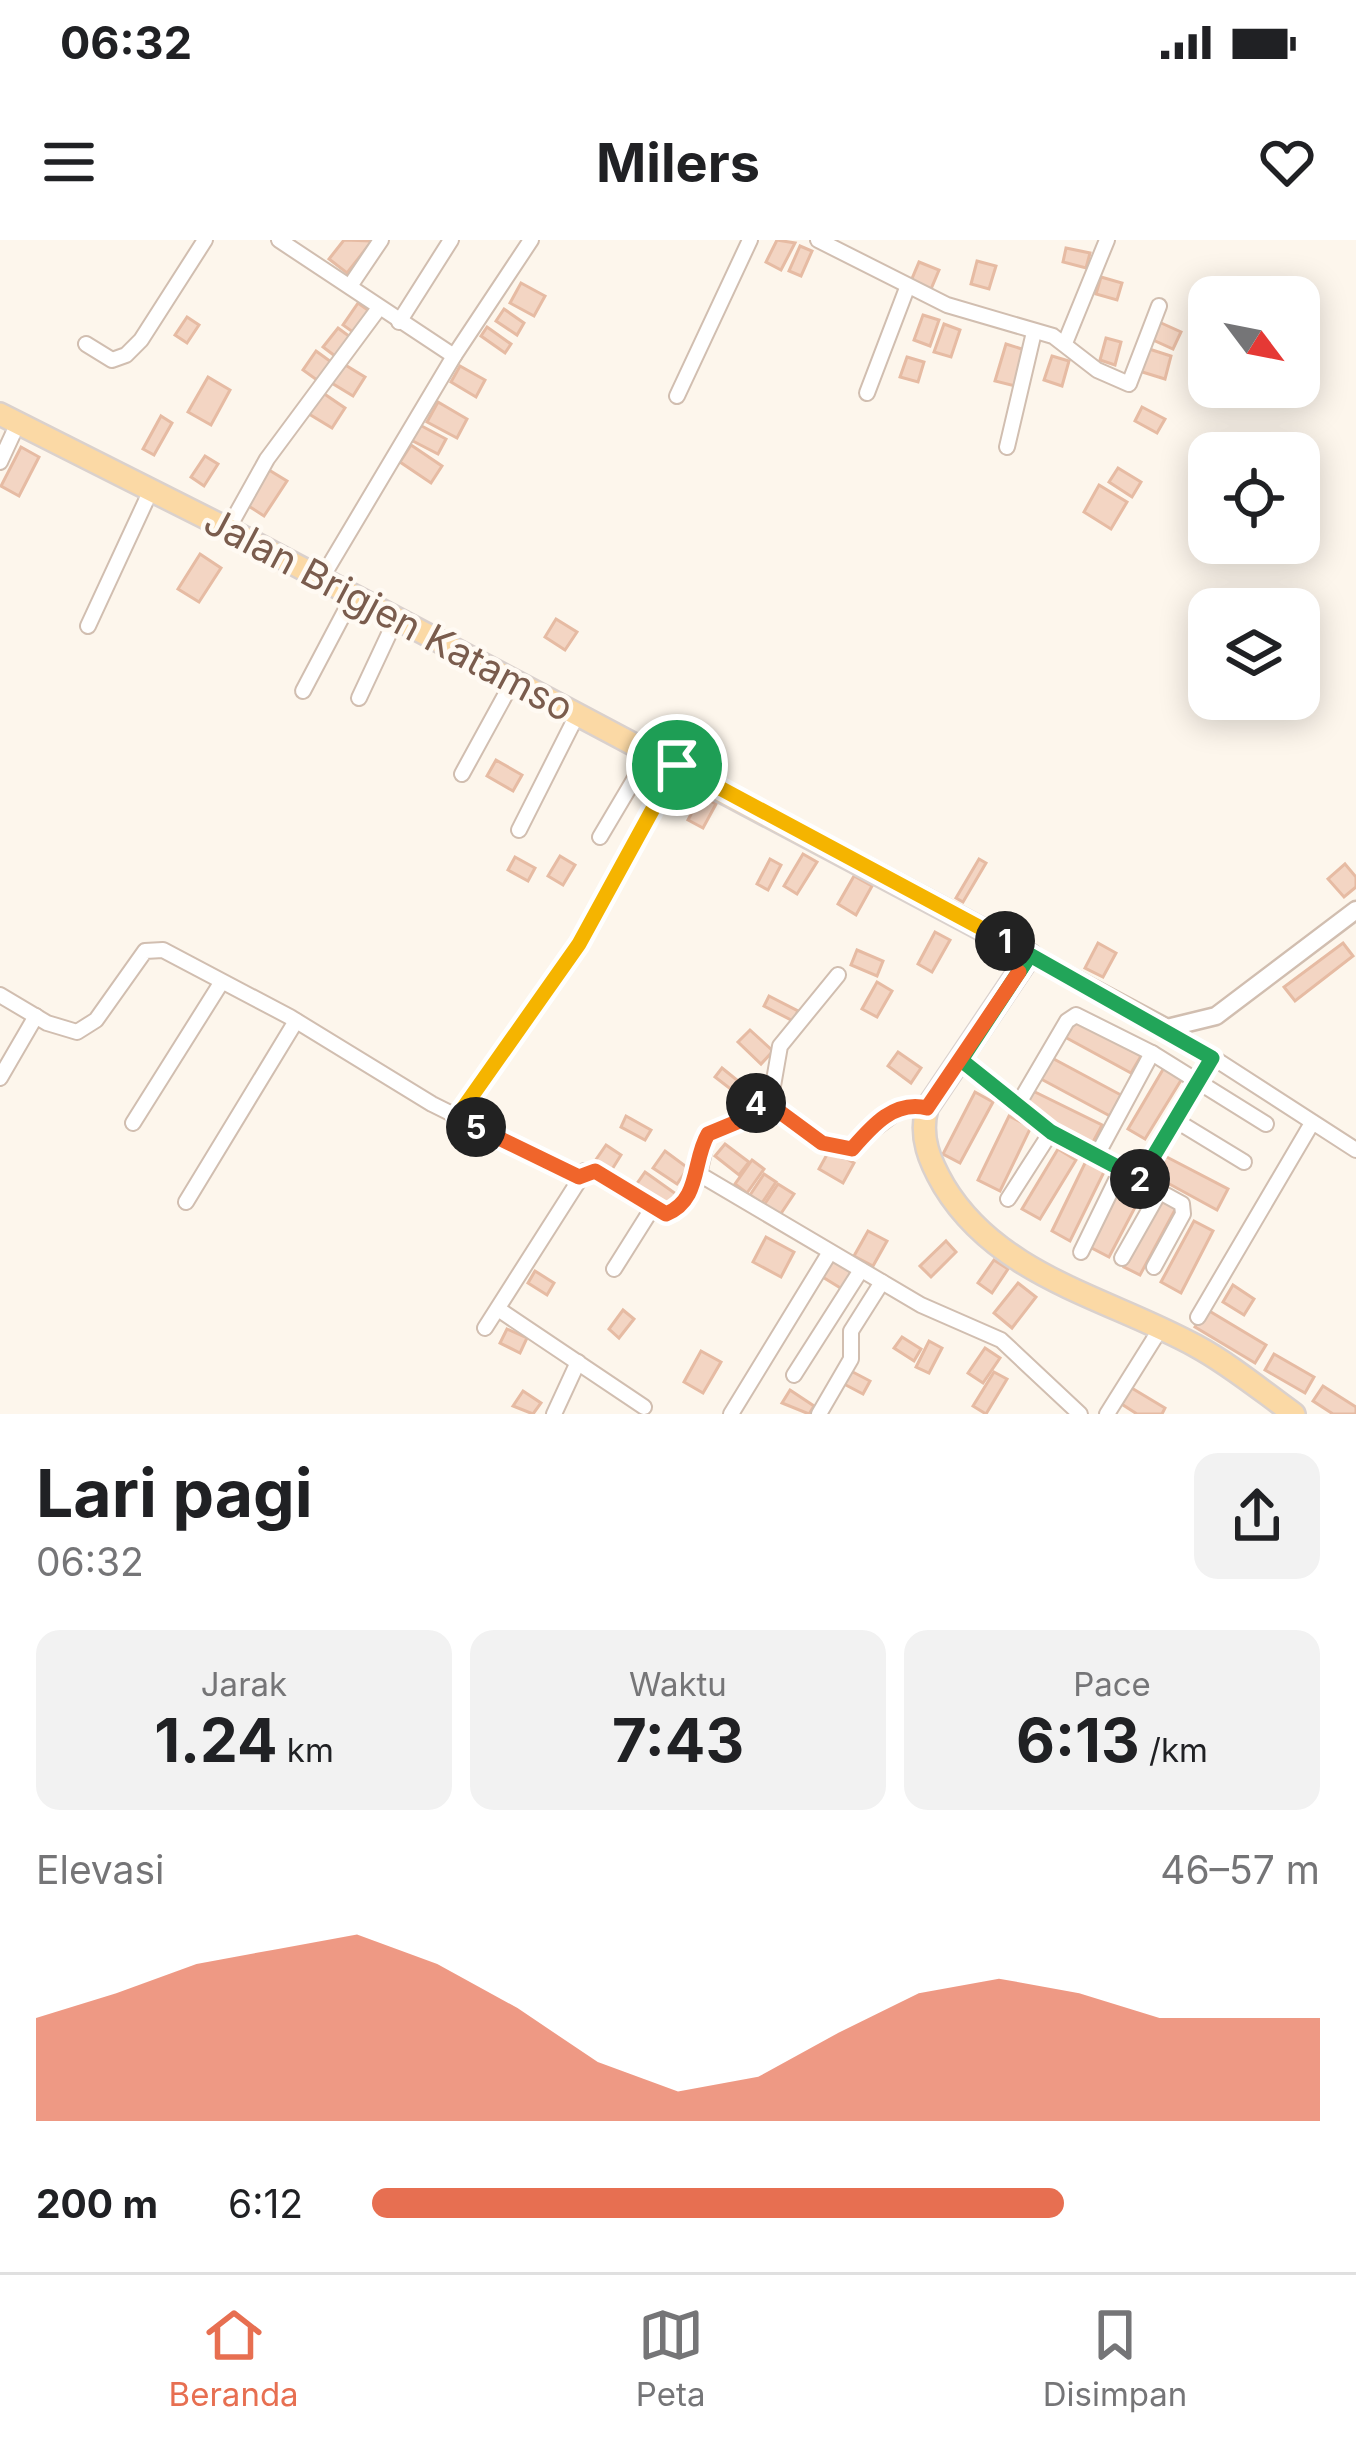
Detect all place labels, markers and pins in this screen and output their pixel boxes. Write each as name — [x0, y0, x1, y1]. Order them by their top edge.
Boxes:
pin — [626, 714, 728, 816]
pin: 1 — [975, 911, 1035, 971]
pin: 4 — [726, 1073, 786, 1133]
pin: 5 — [446, 1097, 506, 1157]
pin: 2 — [1110, 1149, 1170, 1209]

